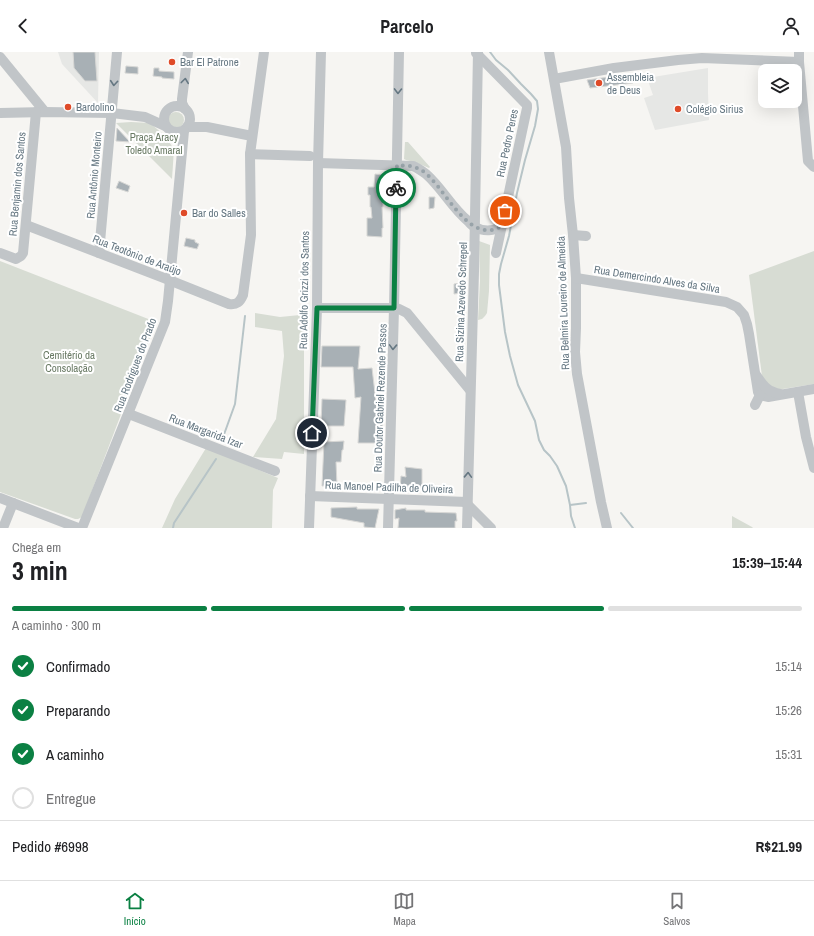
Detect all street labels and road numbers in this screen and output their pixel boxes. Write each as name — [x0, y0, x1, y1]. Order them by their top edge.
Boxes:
street label: Rua Pedro Peres — [493, 107, 521, 178]
street label: Rua Benjamin dos Santos — [5, 131, 29, 237]
street label: Rua Antônio Monteiro — [83, 131, 105, 219]
street label: Rua Adolfo Grizzi dos Santos — [296, 230, 312, 349]
street label: Rua Teotônio de Araújo — [91, 232, 183, 278]
street label: Rua Belmira Loureiro de Almeida — [554, 236, 572, 370]
street label: Rua Sizina Azevedo Schrepel — [452, 242, 470, 362]
street label: Rua Demercindo Alves da Silva — [593, 262, 721, 296]
street label: Rua Rodrigues do Prado — [111, 316, 159, 414]
street label: Rua Doutor Gabriel Rezende Passos — [370, 323, 390, 473]
street label: Rua Margarida Izar — [167, 411, 245, 451]
street label: Rua Manoel Padilha de Oliveira — [325, 478, 453, 496]

